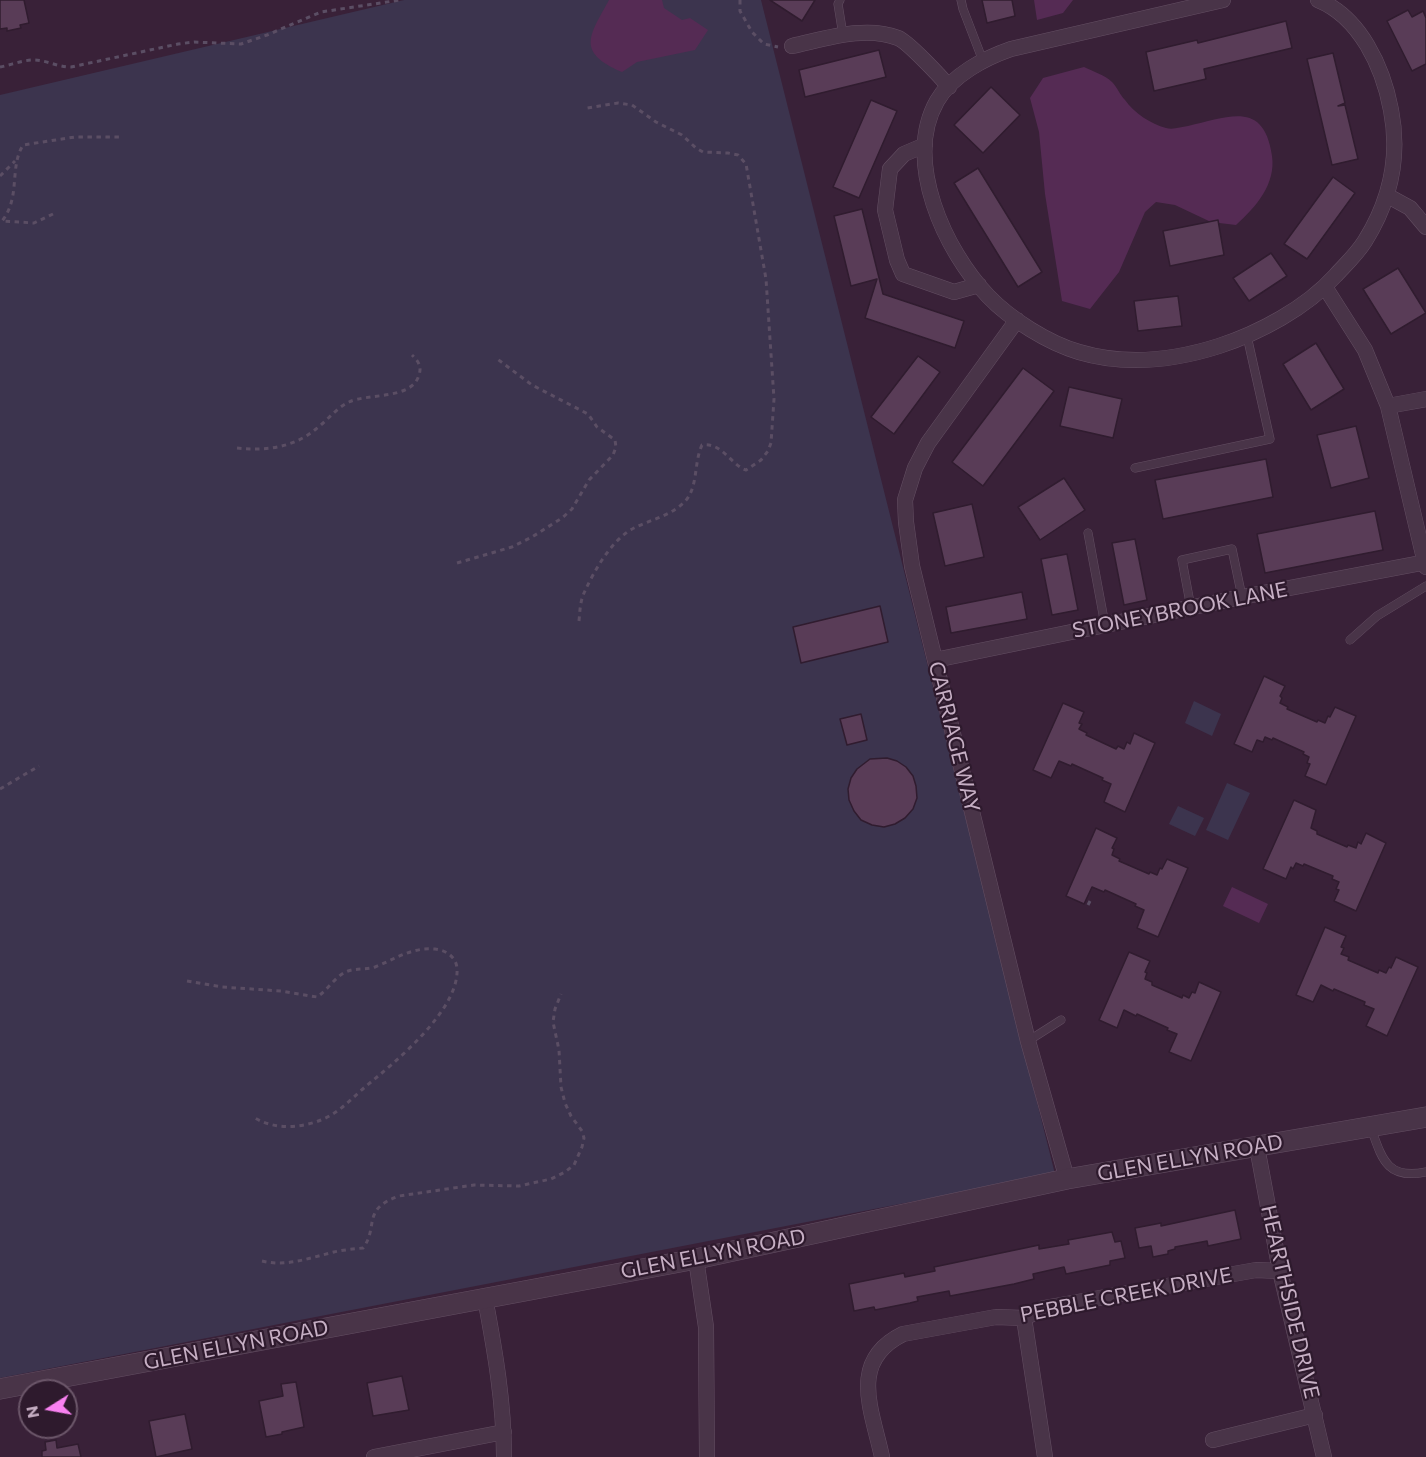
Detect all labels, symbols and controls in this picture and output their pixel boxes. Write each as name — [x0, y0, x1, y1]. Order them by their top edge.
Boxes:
street label: STONEYBROOK LANE — [1070, 577, 1290, 643]
street label: CARRIAGE WAY — [923, 659, 985, 815]
street label: GLEN ELLYN ROAD — [1095, 1129, 1285, 1187]
street label: HEARTHSIDE DRIVE — [1255, 1203, 1325, 1401]
street label: GLEN ELLYN ROAD — [618, 1224, 808, 1284]
street label: PEBBLE CREEK DRIVE — [1018, 1262, 1234, 1328]
street label: GLEN ELLYN ROAD — [141, 1315, 331, 1375]
north arrow — [18, 1379, 78, 1439]
text: N — [21, 1404, 42, 1420]

